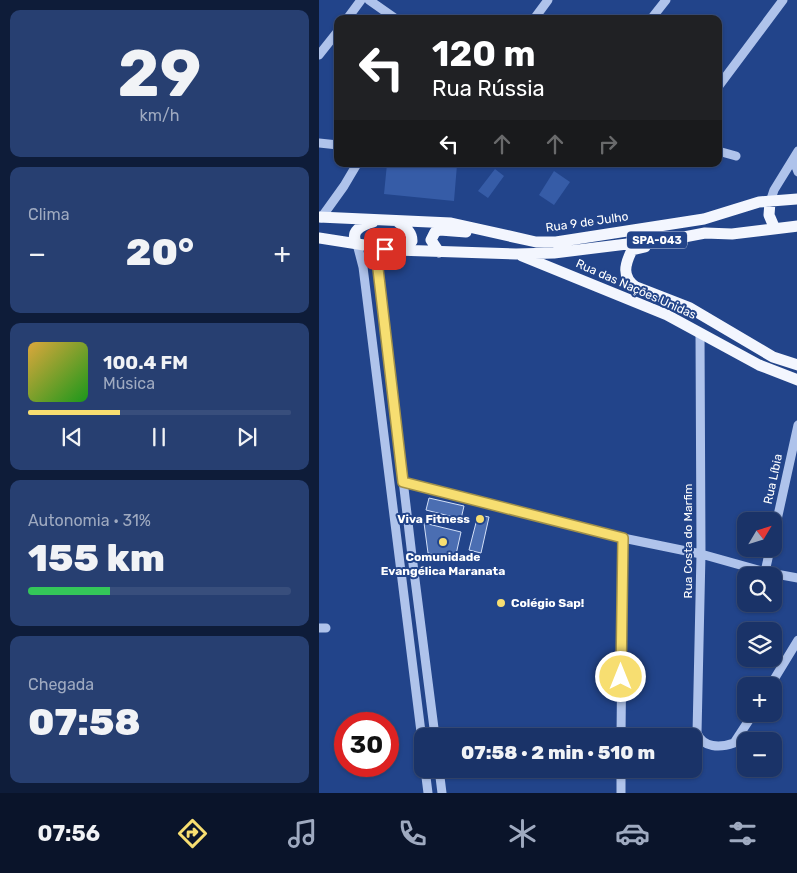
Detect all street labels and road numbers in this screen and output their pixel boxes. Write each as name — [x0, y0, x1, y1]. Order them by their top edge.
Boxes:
street label: Rua 9 de Julho — [545, 209, 629, 235]
road number: SPA-043 — [627, 232, 687, 248]
street label: Rua das Nações Unidas — [574, 256, 698, 322]
street label: Rua Líbia — [761, 453, 785, 505]
street label: Rua Costa do Marfim — [681, 484, 695, 598]

